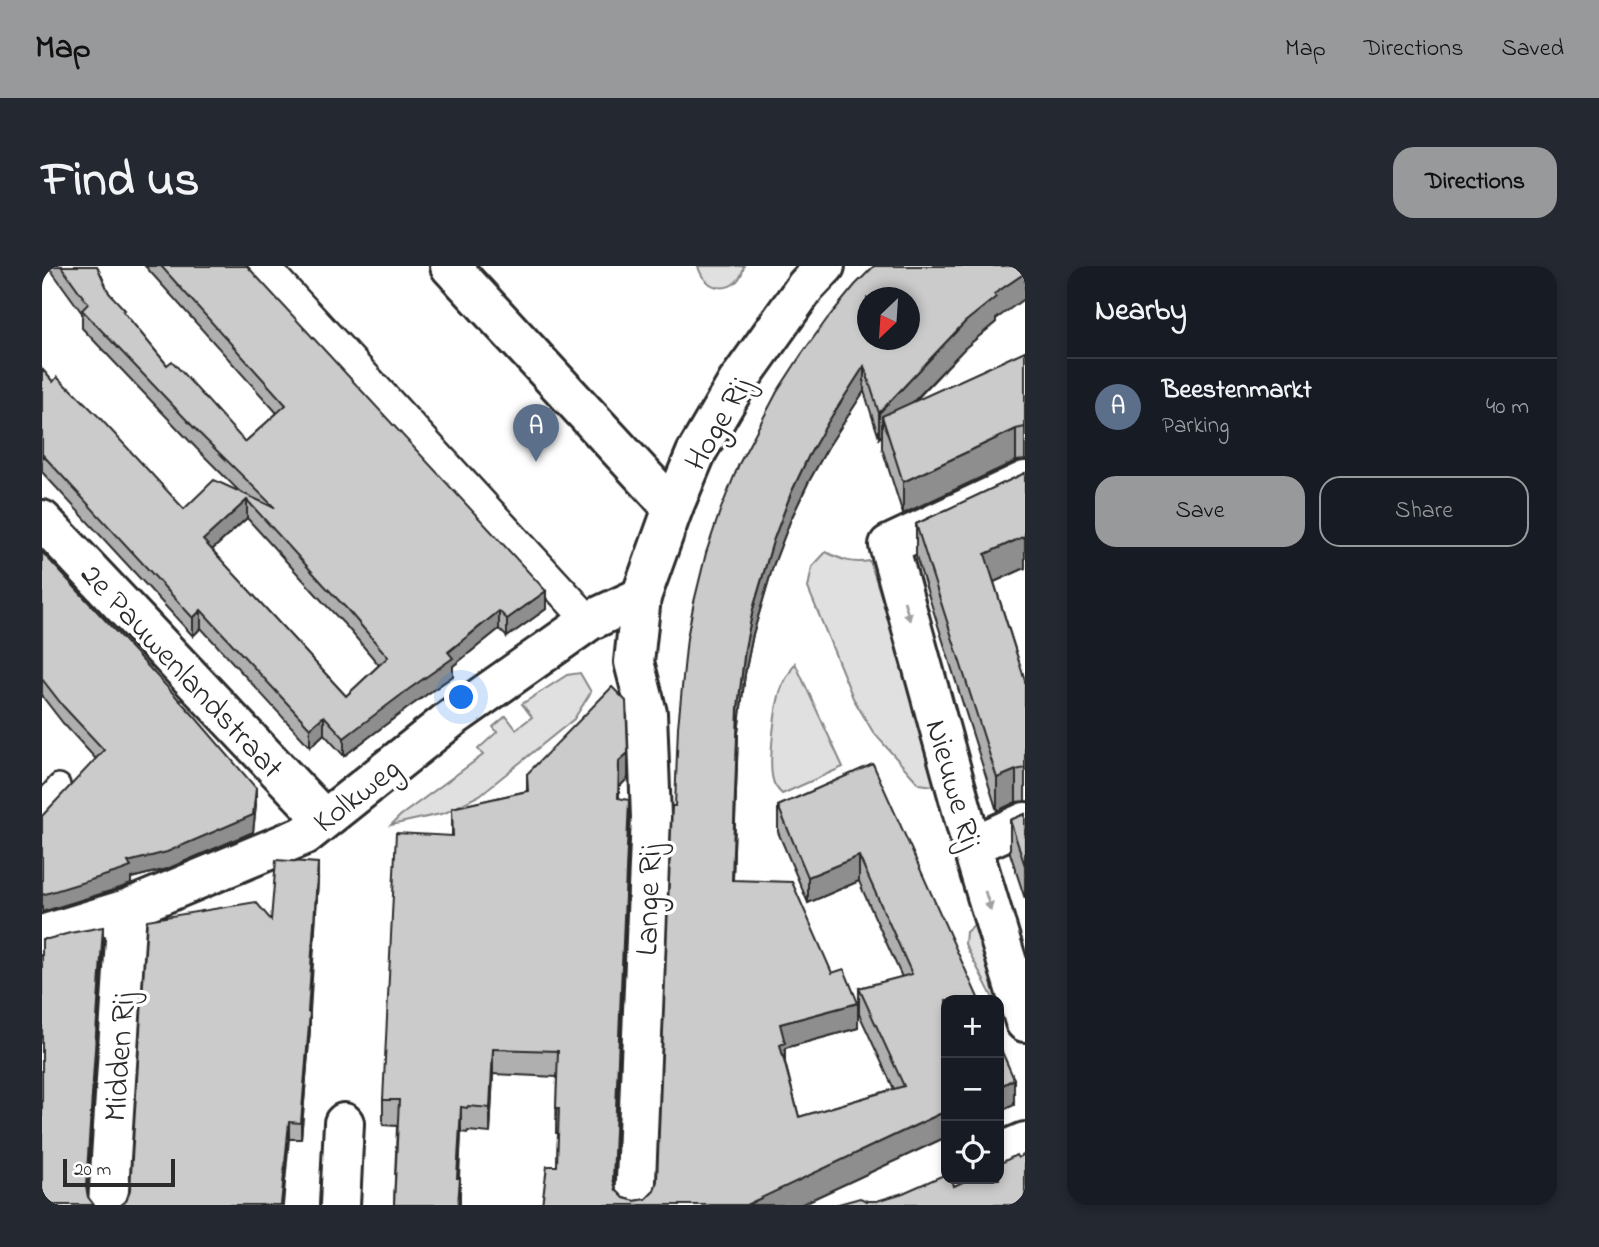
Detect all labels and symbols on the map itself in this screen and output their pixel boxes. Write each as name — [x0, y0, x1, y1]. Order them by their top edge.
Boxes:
north arrow — [857, 287, 920, 350]
street label: Hoge Rij — [674, 368, 766, 481]
pin: A — [513, 404, 559, 462]
street label: 2e Pauwenlandstraat — [68, 554, 293, 791]
one-way arrow — [902, 600, 913, 622]
your location — [444, 680, 478, 714]
street label: Nieuwe Rij — [911, 715, 993, 856]
street label: Kolkweg — [304, 747, 412, 846]
street label: Lange Rij — [625, 843, 676, 957]
one-way arrow — [984, 890, 994, 911]
street label: Midden Rij — [94, 991, 149, 1123]
scale bar — [63, 1156, 175, 1188]

